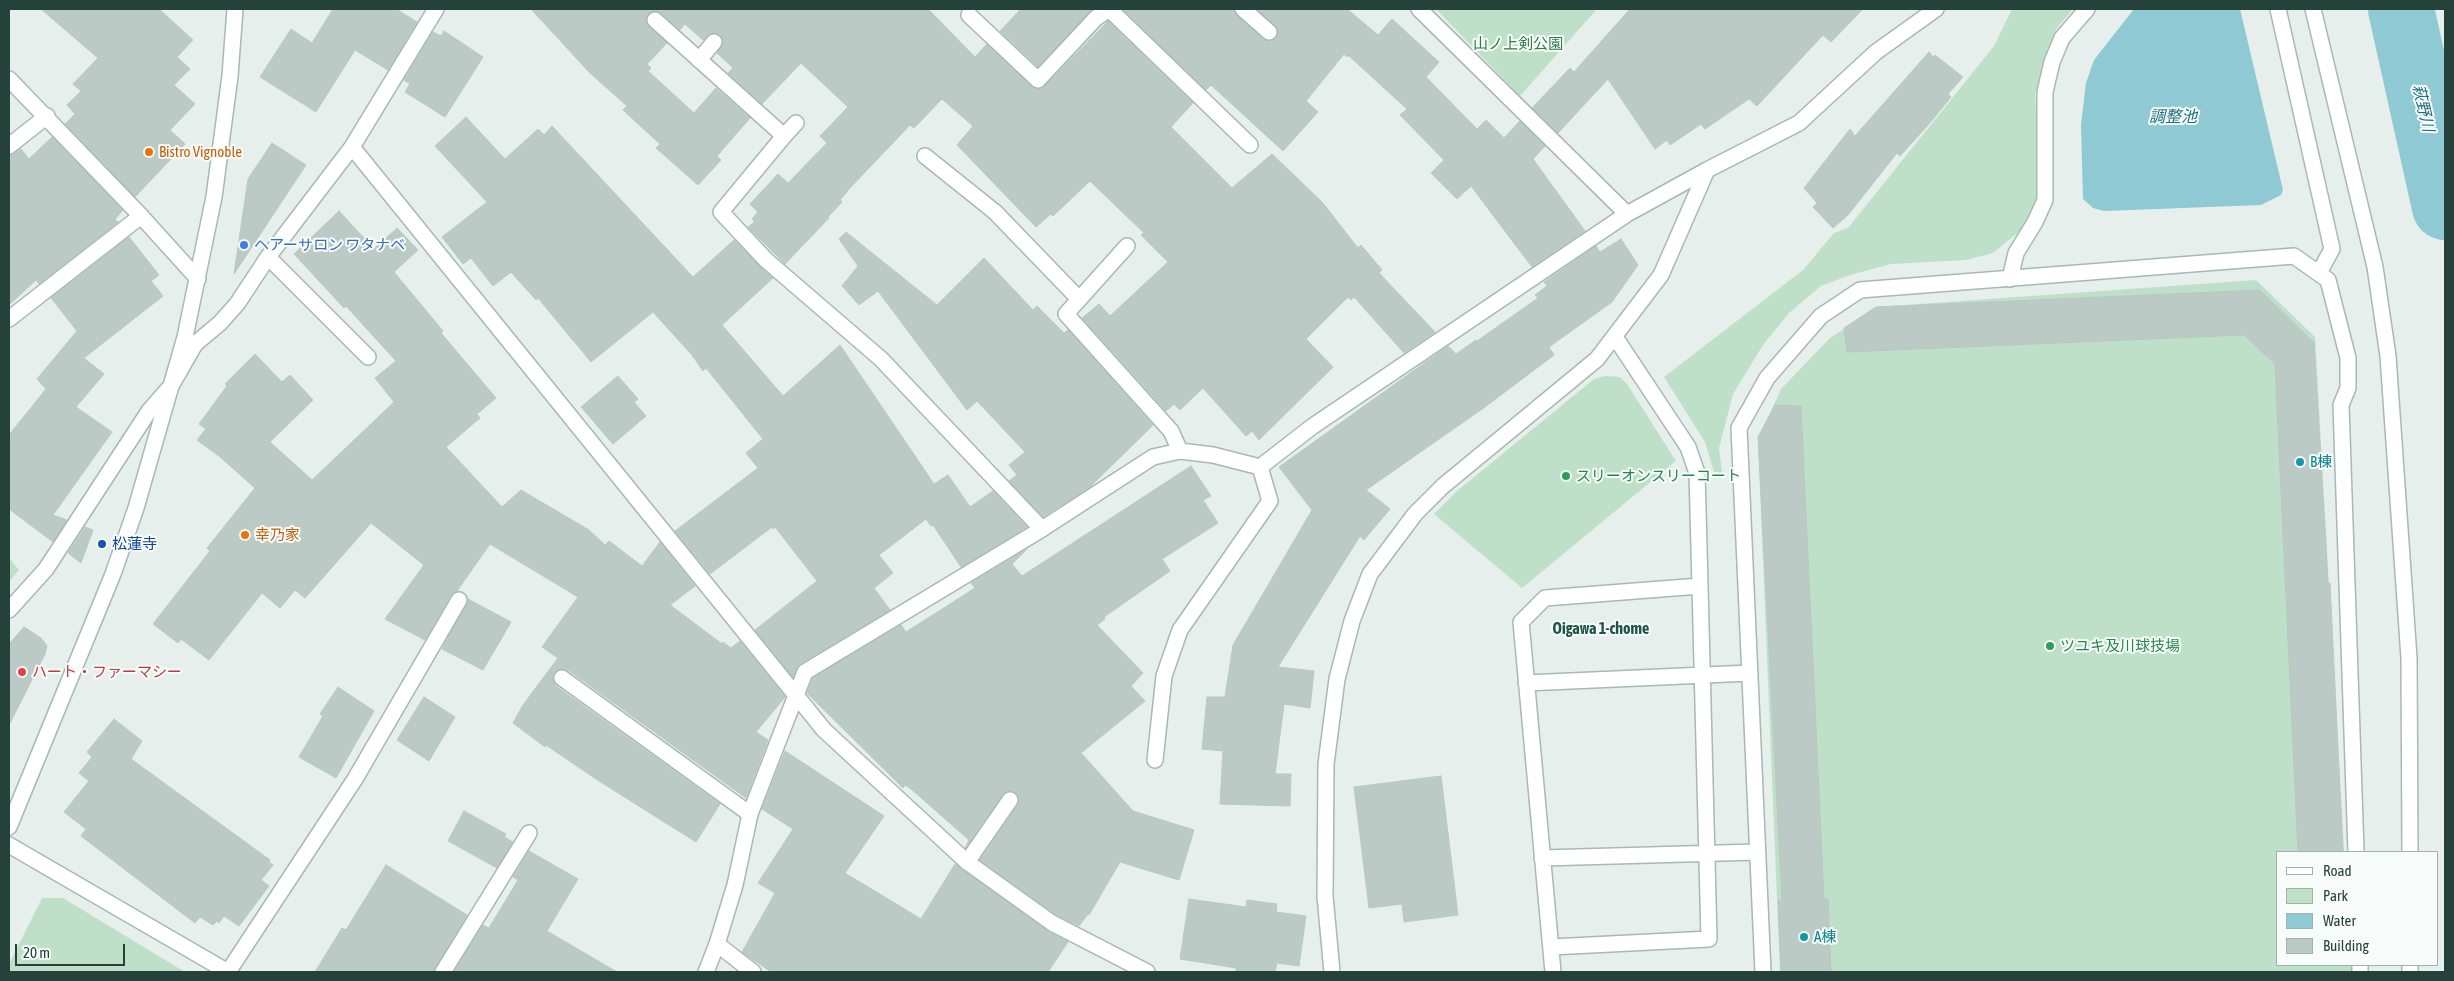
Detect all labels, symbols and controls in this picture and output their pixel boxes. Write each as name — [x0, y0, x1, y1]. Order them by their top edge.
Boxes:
park label: 山ノ上剣公園 — [1473, 35, 1563, 53]
water label: 萩野川 — [2408, 82, 2438, 134]
water label: 調整池 — [2149, 107, 2197, 127]
place label: Bistro Vignoble — [159, 143, 242, 161]
marker: Bistro Vignoble — [143, 146, 155, 158]
place label: ヘアーサロン ワタナベ — [254, 236, 405, 254]
marker: ヘアーサロン ワタナベ — [238, 239, 250, 251]
place label: B棟 — [2310, 453, 2332, 471]
marker: B棟 — [2294, 456, 2306, 468]
place label: スリーオンスリーコート — [1576, 467, 1741, 485]
marker: スリーオンスリーコート — [1560, 470, 1572, 482]
place label: 幸乃家 — [255, 526, 300, 544]
marker: 幸乃家 — [239, 529, 251, 541]
place label: 松蓮寺 — [112, 535, 157, 553]
marker: 松蓮寺 — [96, 538, 108, 550]
district label: Oigawa 1-chome — [1553, 619, 1649, 639]
place label: ツユキ及川球技場 — [2060, 637, 2180, 655]
marker: ツユキ及川球技場 — [2044, 640, 2056, 652]
place label: ハート・ファーマシー — [32, 663, 182, 681]
marker: ハート・ファーマシー — [16, 666, 28, 678]
legend — [2276, 851, 2439, 966]
text: Road — [2323, 862, 2352, 879]
text: Park — [2323, 887, 2348, 904]
text: Water — [2323, 912, 2356, 929]
place label: A棟 — [1814, 928, 1836, 946]
marker: A棟 — [1798, 931, 1810, 943]
scale bar — [18, 934, 128, 966]
text: Building — [2323, 937, 2369, 954]
text: 20 m — [23, 944, 50, 961]

